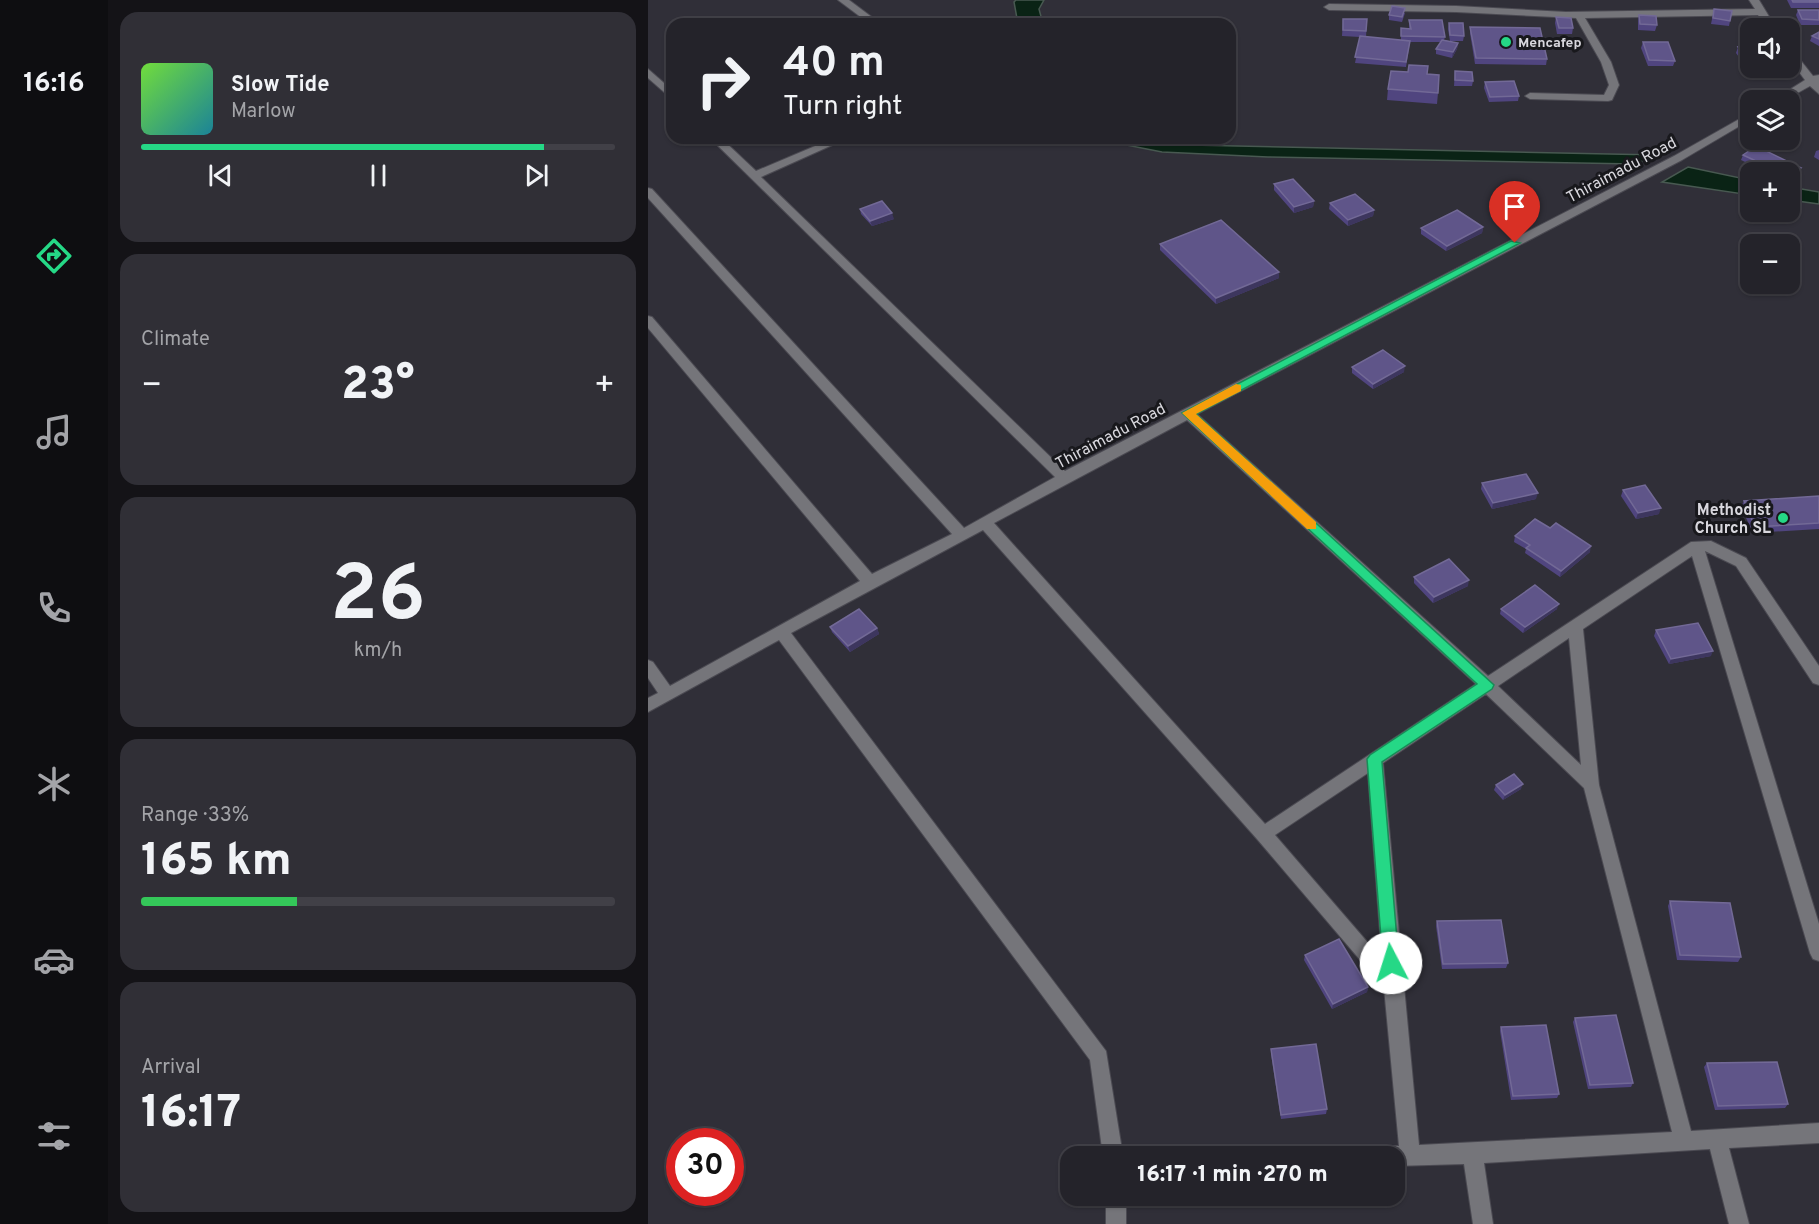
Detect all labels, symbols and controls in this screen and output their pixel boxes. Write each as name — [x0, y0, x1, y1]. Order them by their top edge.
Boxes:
map controls — [1740, 18, 1800, 294]
button: sound — [1740, 18, 1800, 78]
marker: Mencafep — [1499, 35, 1513, 49]
place label: Mencafep — [1518, 35, 1582, 52]
text: 40 m — [783, 38, 885, 91]
icon: right — [684, 42, 762, 120]
text: 16:16 — [23, 67, 85, 101]
text: Slow Tide — [231, 72, 330, 99]
text: Turn right — [783, 90, 902, 124]
button: layers — [1740, 90, 1800, 150]
text: Marlow — [231, 99, 295, 125]
street label: Thiraimadu Road — [1563, 133, 1680, 208]
icon: previous — [204, 159, 237, 192]
icon: pause — [362, 159, 395, 192]
icon: next — [520, 159, 553, 192]
button: + — [1740, 162, 1800, 222]
pin — [1489, 181, 1540, 243]
icon: arrive — [1498, 190, 1531, 223]
button: − — [1740, 234, 1800, 294]
icon: directions — [33, 235, 75, 277]
text: Climate — [141, 327, 210, 353]
text: 23° — [341, 358, 415, 415]
text: − — [141, 366, 162, 408]
text: + — [594, 366, 615, 408]
street label: Thiraimadu Road — [1052, 399, 1169, 474]
icon: music — [33, 411, 75, 453]
place label: Methodist Church SL — [1695, 501, 1771, 539]
marker: Methodist Church SL — [1776, 511, 1790, 525]
text: 26 — [330, 549, 426, 648]
icon: phone — [33, 587, 75, 629]
text: km/h — [354, 638, 402, 664]
icon: climate — [33, 763, 75, 805]
text: Range · 33% — [141, 803, 249, 829]
text: 165 km — [141, 834, 292, 891]
position arrow — [1359, 931, 1423, 995]
icon: car — [33, 939, 75, 981]
text: Arrival — [141, 1055, 201, 1081]
text: 16:17 — [141, 1086, 241, 1143]
icon: filters — [33, 1115, 75, 1157]
speed limit sign: 30 — [666, 1128, 744, 1206]
text: 16:17 · 1 min · 270 m — [1137, 1162, 1328, 1189]

